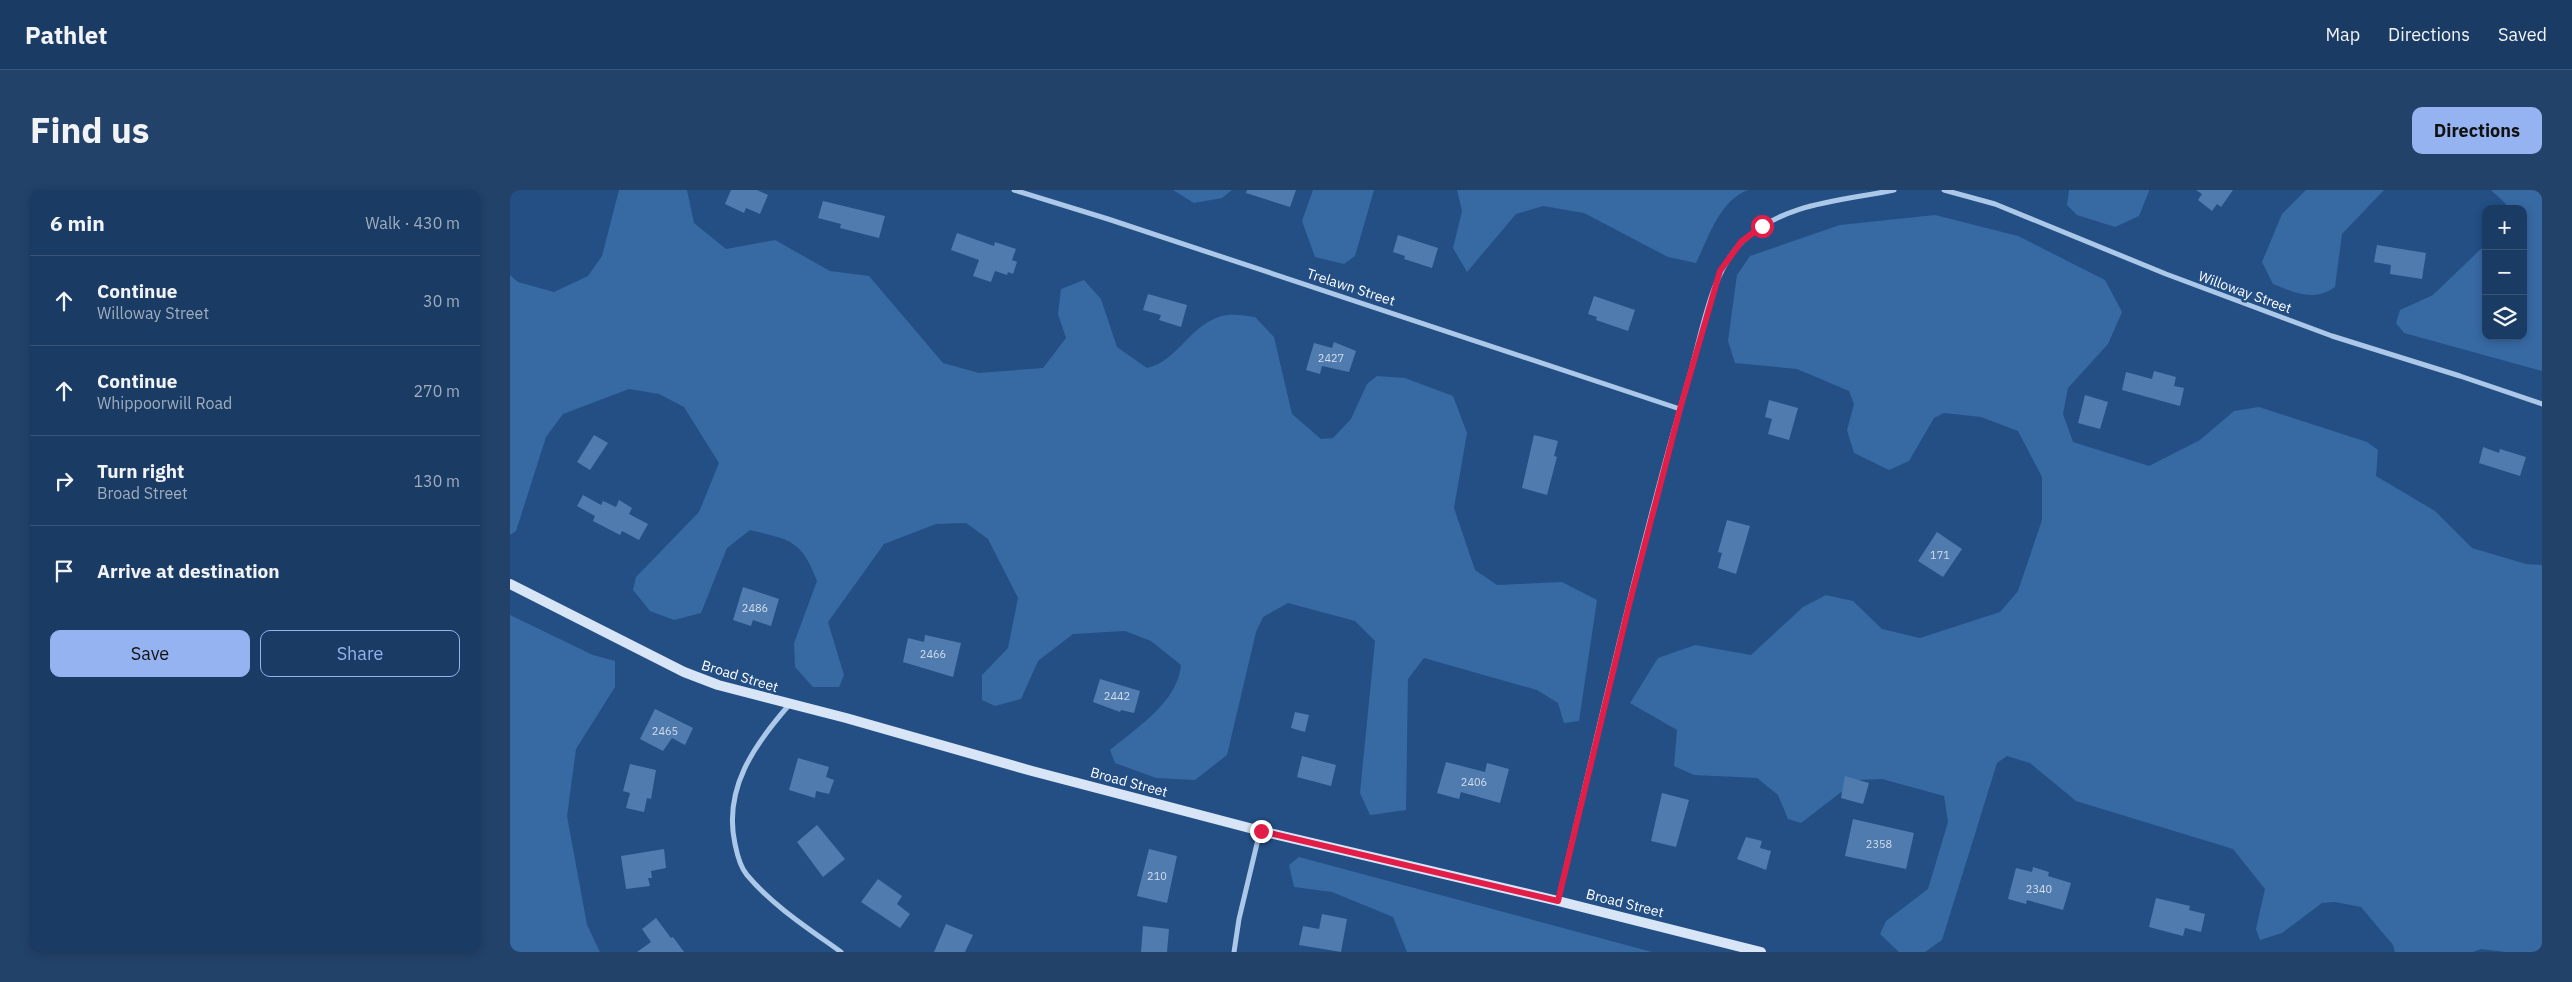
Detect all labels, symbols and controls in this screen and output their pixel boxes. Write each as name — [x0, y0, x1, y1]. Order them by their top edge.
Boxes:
text: Pathlet — [25, 19, 107, 51]
text: Map — [2325, 23, 2360, 46]
text: Directions — [2388, 23, 2470, 46]
text: Saved — [2498, 23, 2547, 46]
text: Find us — [30, 107, 149, 153]
button: Directions — [2412, 107, 2542, 154]
map controls — [2482, 205, 2527, 340]
button: + — [2482, 205, 2527, 250]
text: 6 min — [50, 209, 105, 237]
text: Walk · 430 m — [365, 213, 460, 233]
route start — [1751, 215, 1774, 238]
button: − — [2482, 250, 2527, 295]
street label: Trelawn Street — [1305, 264, 1398, 310]
street label: Willoway Street — [2196, 267, 2294, 317]
text: Continue — [97, 279, 177, 303]
icon: ahead — [50, 287, 78, 315]
text: 30 m — [423, 291, 460, 311]
button: layers — [2482, 295, 2527, 340]
text: Willoway Street — [97, 303, 209, 323]
house number: 2427 — [1318, 351, 1344, 365]
text: Continue — [97, 369, 177, 393]
icon: ahead — [50, 377, 78, 405]
text: 270 m — [413, 381, 460, 401]
text: Whippoorwill Road — [97, 393, 232, 413]
text: Turn right — [97, 459, 184, 483]
icon: right — [50, 467, 78, 495]
text: 130 m — [413, 471, 460, 491]
text: Broad Street — [97, 483, 188, 503]
house number: 171 — [1930, 548, 1950, 562]
icon: arrive — [50, 557, 78, 585]
text: Arrive at destination — [97, 559, 280, 583]
house number: 2486 — [742, 601, 768, 615]
button: Save — [50, 630, 250, 677]
button: Share — [260, 630, 460, 677]
house number: 2466 — [920, 647, 946, 661]
street label: Broad Street — [699, 656, 781, 696]
house number: 2442 — [1104, 689, 1130, 703]
house number: 2465 — [652, 724, 678, 738]
street label: Broad Street — [1088, 763, 1170, 801]
house number: 2406 — [1461, 775, 1487, 789]
route end — [1250, 820, 1273, 843]
house number: 2358 — [1866, 837, 1892, 851]
house number: 210 — [1147, 869, 1167, 883]
house number: 2340 — [2026, 882, 2052, 896]
street label: Broad Street — [1584, 885, 1666, 921]

